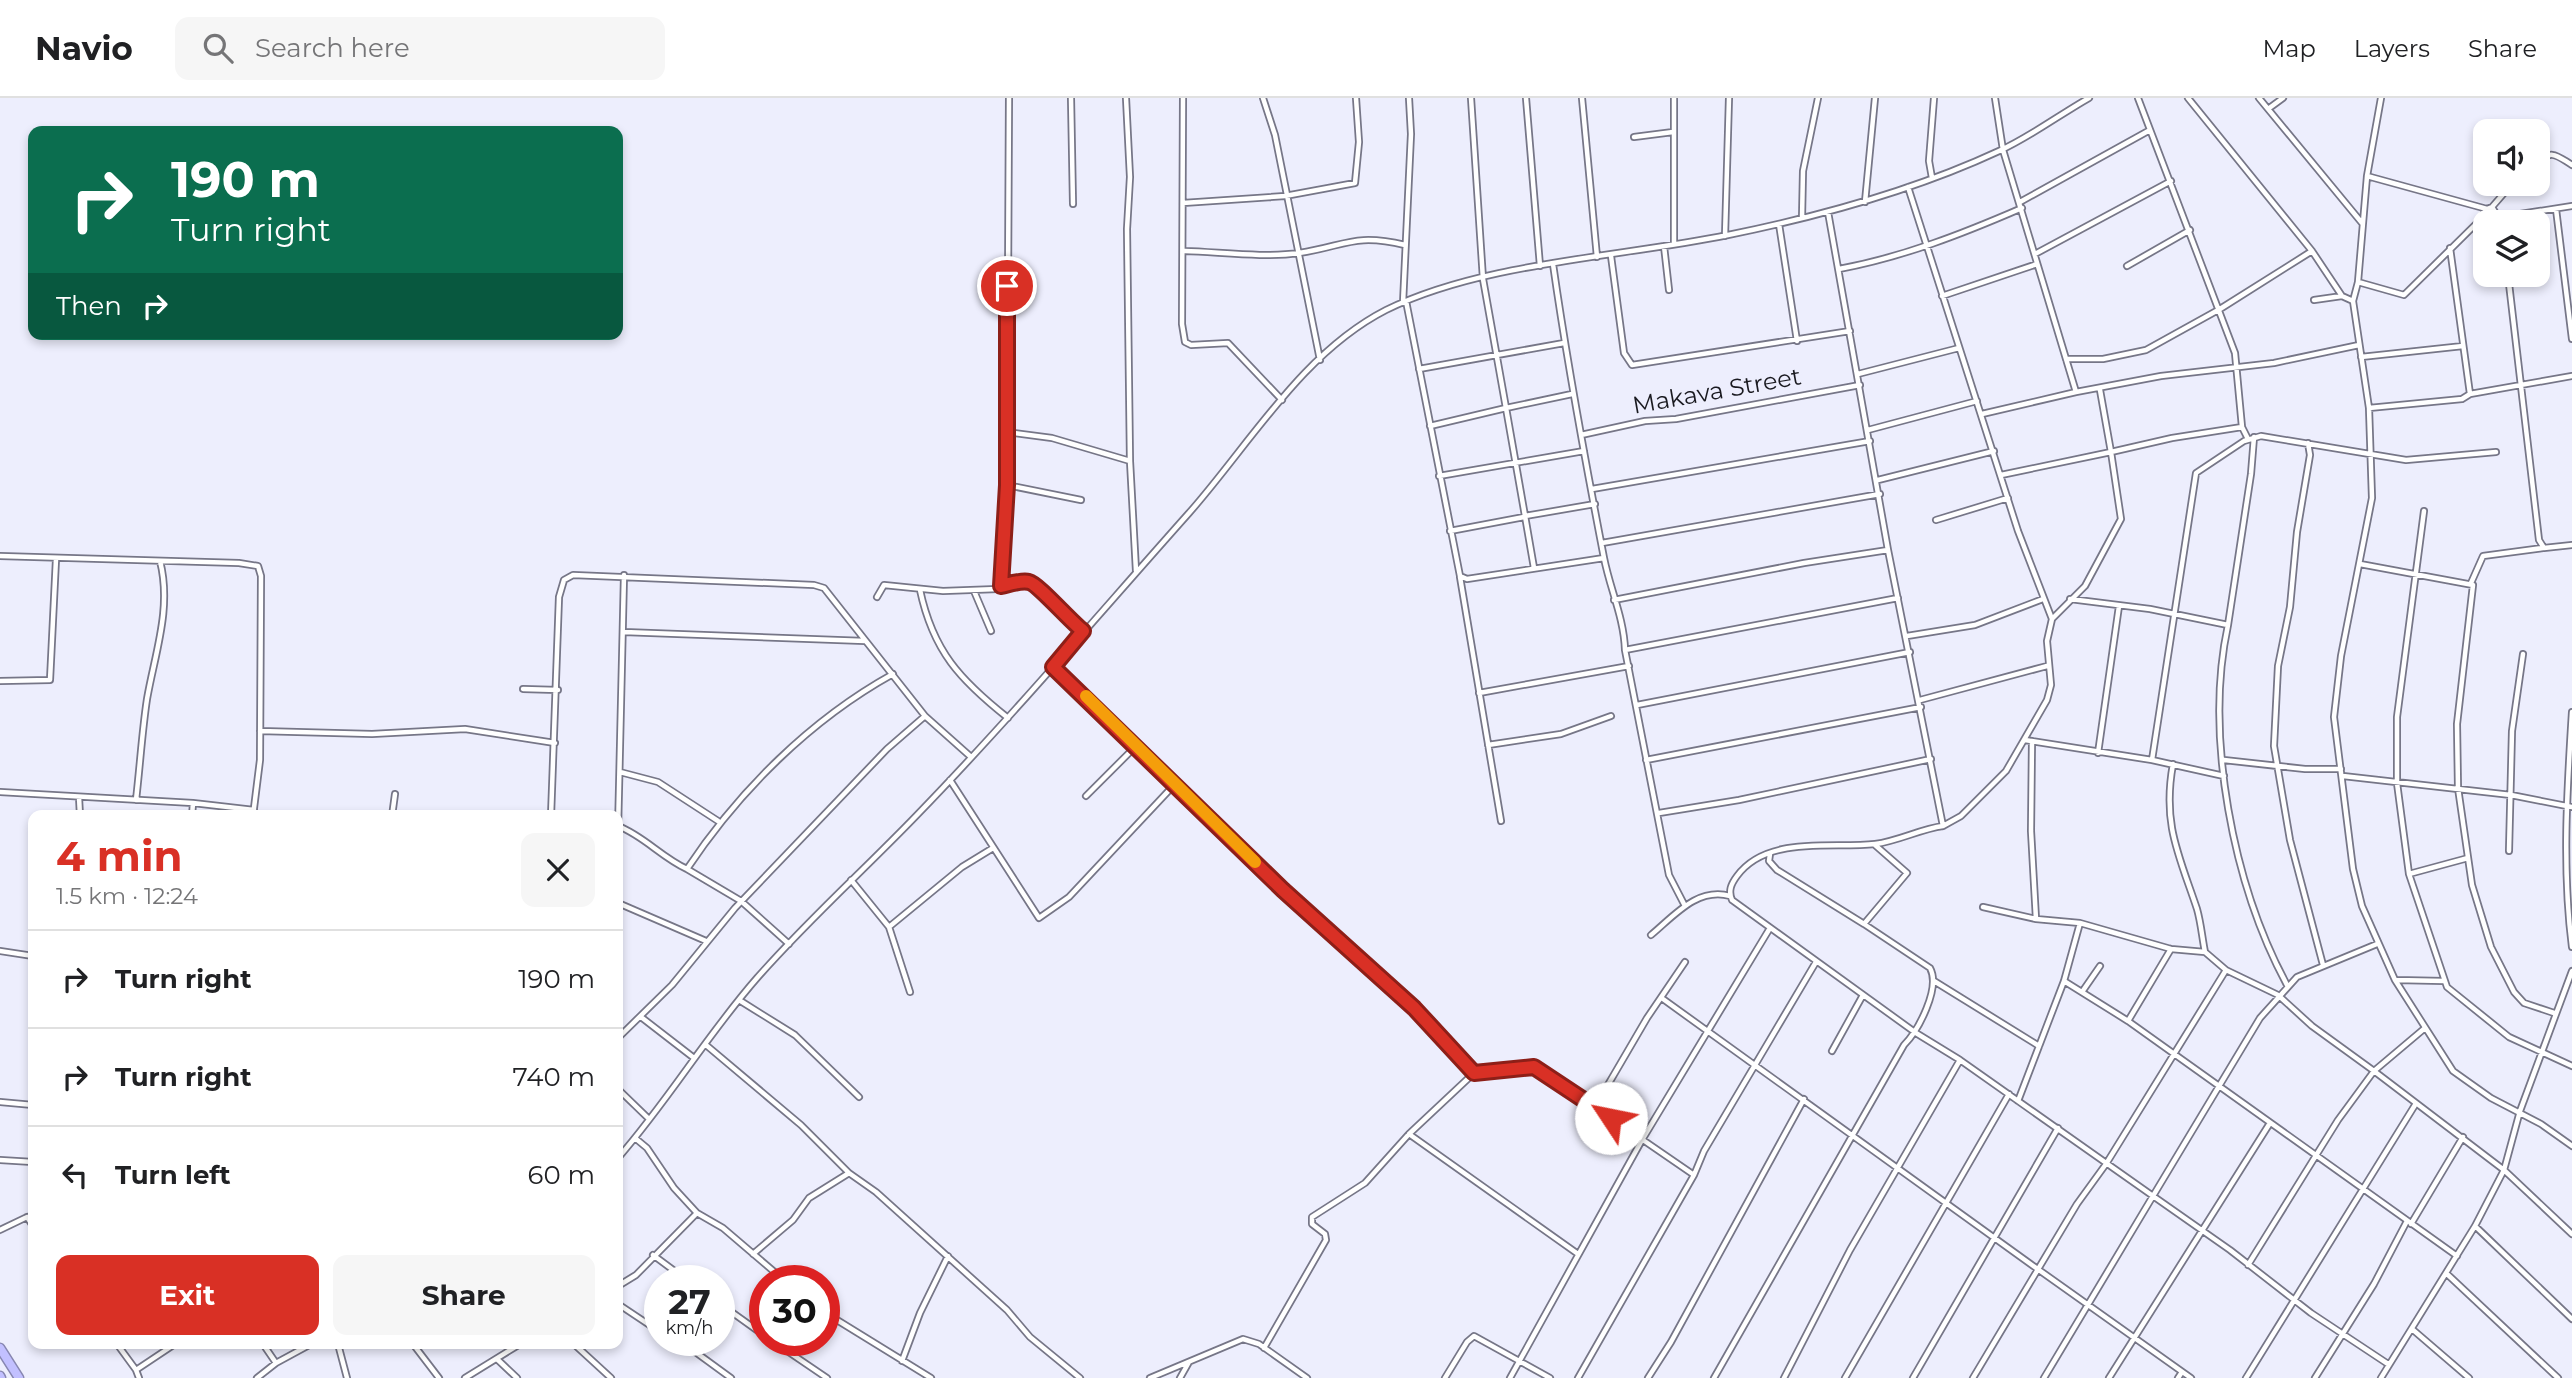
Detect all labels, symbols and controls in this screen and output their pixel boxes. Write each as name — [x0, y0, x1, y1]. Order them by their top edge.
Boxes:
search box — [175, 17, 665, 80]
text: Navio — [35, 28, 133, 68]
icon: search — [199, 29, 237, 67]
text: Search here — [255, 32, 410, 64]
text: Map — [2262, 34, 2316, 63]
text: Layers — [2354, 34, 2430, 63]
text: Share — [2468, 34, 2537, 63]
map controls — [2473, 119, 2550, 287]
button: sound — [2473, 119, 2550, 196]
text: 190 m — [171, 150, 320, 209]
icon: right — [56, 154, 147, 245]
text: Turn right — [171, 210, 331, 249]
button: layers — [2473, 210, 2550, 287]
pin — [977, 256, 1037, 316]
icon: arrive — [988, 267, 1026, 305]
icon: right — [136, 287, 174, 325]
text: Then — [56, 290, 122, 322]
street label: Makava Street — [1630, 361, 1804, 420]
text: 4 min — [56, 830, 183, 882]
button: close — [521, 833, 595, 907]
text: 1.5 km · 12:24 — [56, 882, 198, 910]
icon: right — [56, 960, 94, 998]
text: Turn right — [115, 963, 251, 995]
text: 190 m — [518, 963, 595, 995]
icon: right — [56, 1058, 94, 1096]
text: Turn right — [115, 1061, 251, 1093]
text: 740 m — [513, 1061, 595, 1093]
position arrow — [1574, 1081, 1648, 1155]
icon: left — [56, 1156, 94, 1194]
text: Turn left — [115, 1159, 231, 1191]
text: 60 m — [528, 1159, 595, 1191]
button: Exit — [56, 1255, 319, 1335]
button: Share — [333, 1255, 595, 1335]
speed limit sign: 30 — [749, 1265, 840, 1356]
text: 27 — [668, 1280, 711, 1323]
text: km/h — [665, 1317, 714, 1339]

